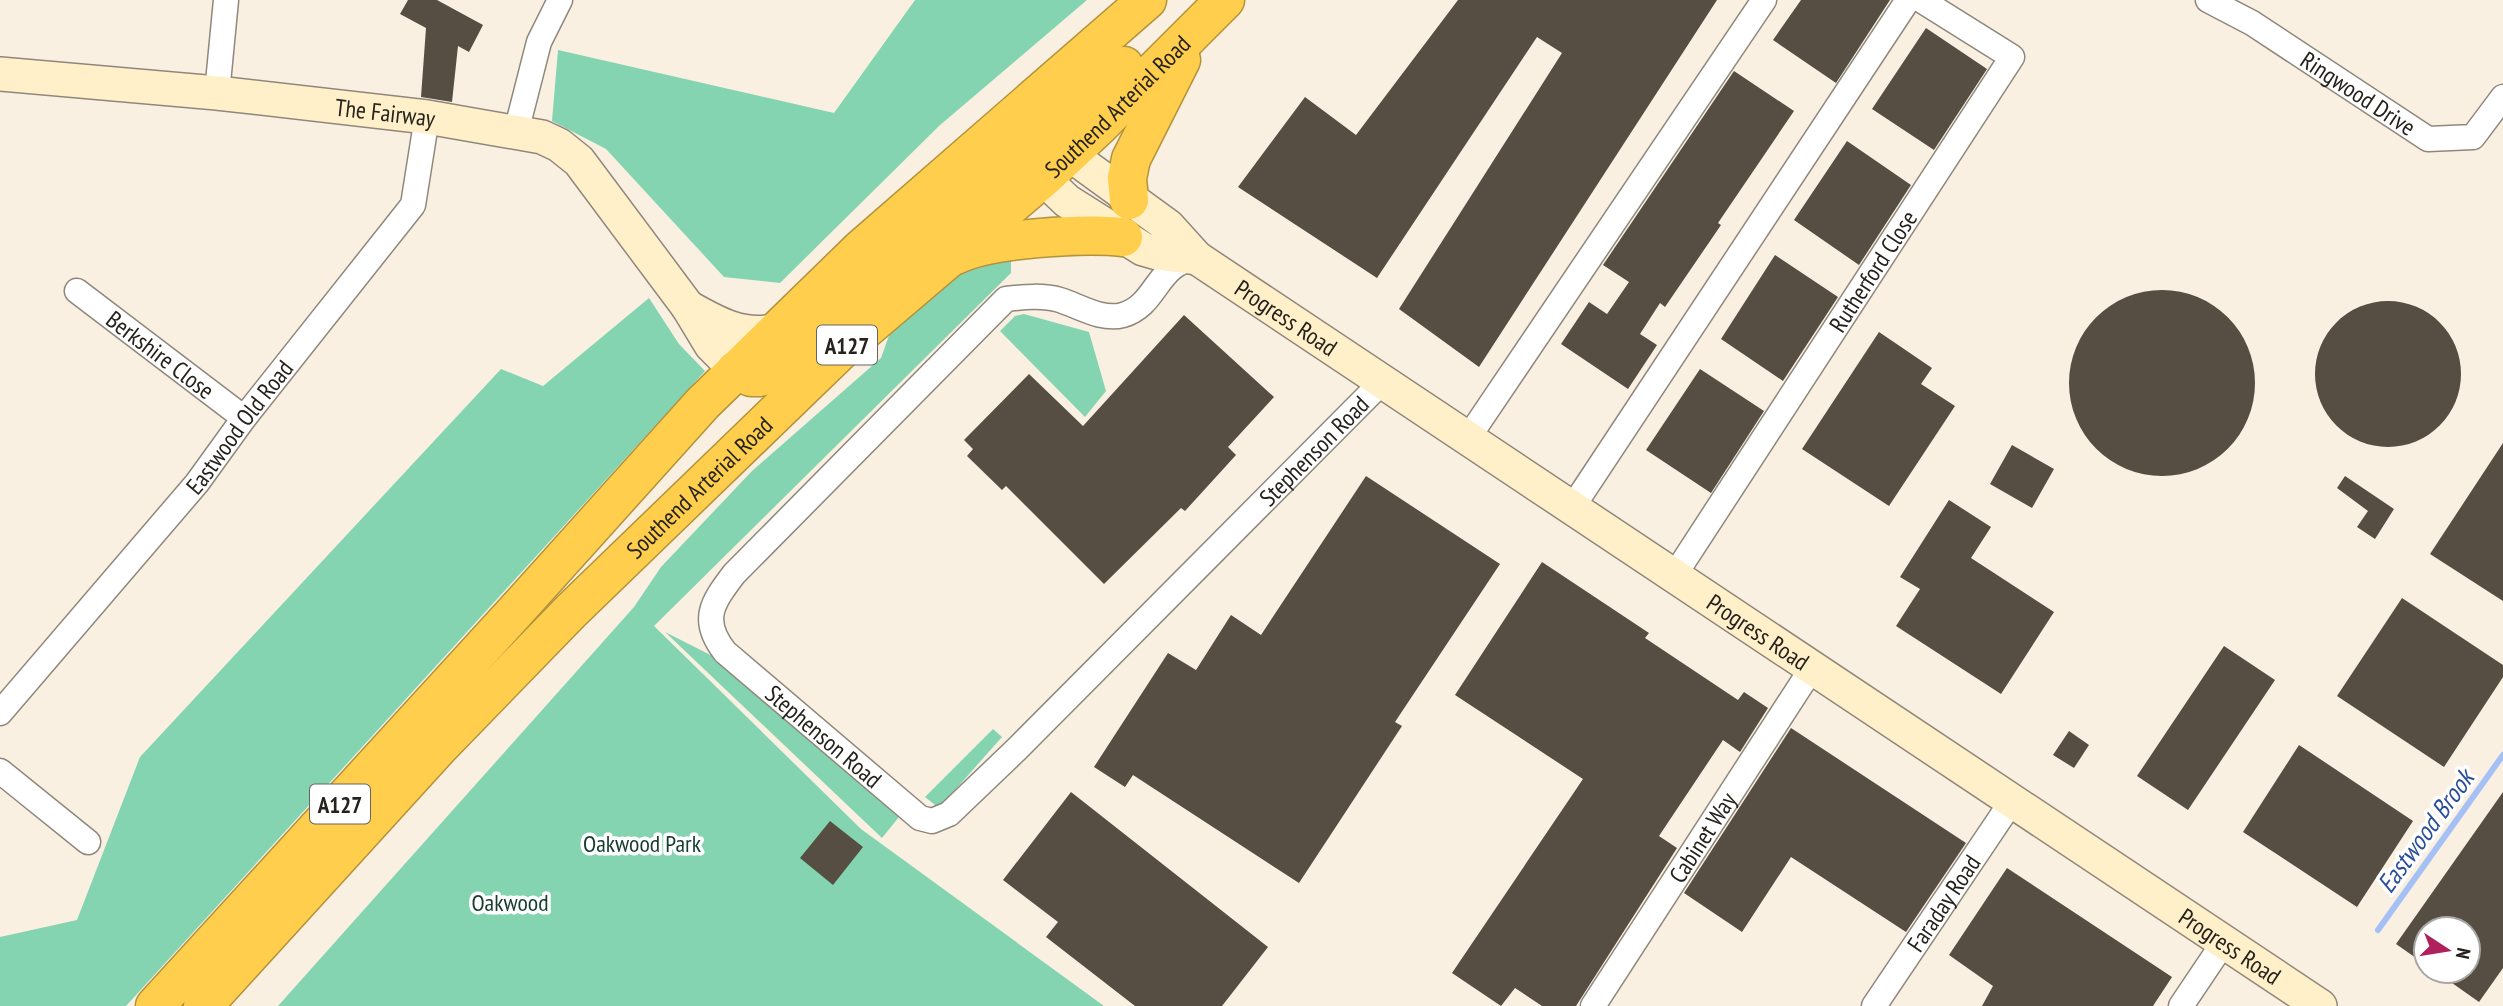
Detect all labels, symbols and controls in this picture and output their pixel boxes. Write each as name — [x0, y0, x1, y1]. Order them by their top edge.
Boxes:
street label: Southend Arterial Road — [1038, 28, 1197, 184]
street label: Ringwood Drive — [2295, 44, 2422, 142]
street label: The Fairway — [333, 91, 438, 134]
street label: Rutherford Close — [1822, 204, 1924, 338]
street label: Progress Road — [1229, 272, 1343, 363]
street label: Berkshire Close — [100, 304, 221, 406]
road number: A127 — [817, 326, 877, 364]
street label: Eastwood Old Road — [179, 354, 300, 501]
street label: Stephenson Road — [1252, 389, 1375, 512]
street label: Southend Arterial Road — [619, 410, 779, 565]
street label: Progress Road — [1701, 587, 1815, 677]
street label: Stephenson Road — [759, 678, 888, 794]
water label: Eastwood Brook — [2369, 761, 2482, 899]
road number: A127 — [310, 784, 370, 824]
street label: Cabinet Way — [1662, 786, 1743, 888]
park label: Oakwood Park — [583, 828, 702, 859]
street label: Faraday Road — [1900, 849, 1987, 957]
park label: Oakwood — [471, 887, 549, 918]
street label: Progress Road — [2173, 901, 2287, 991]
north arrow — [2412, 915, 2482, 985]
text: N — [2451, 946, 2476, 961]

